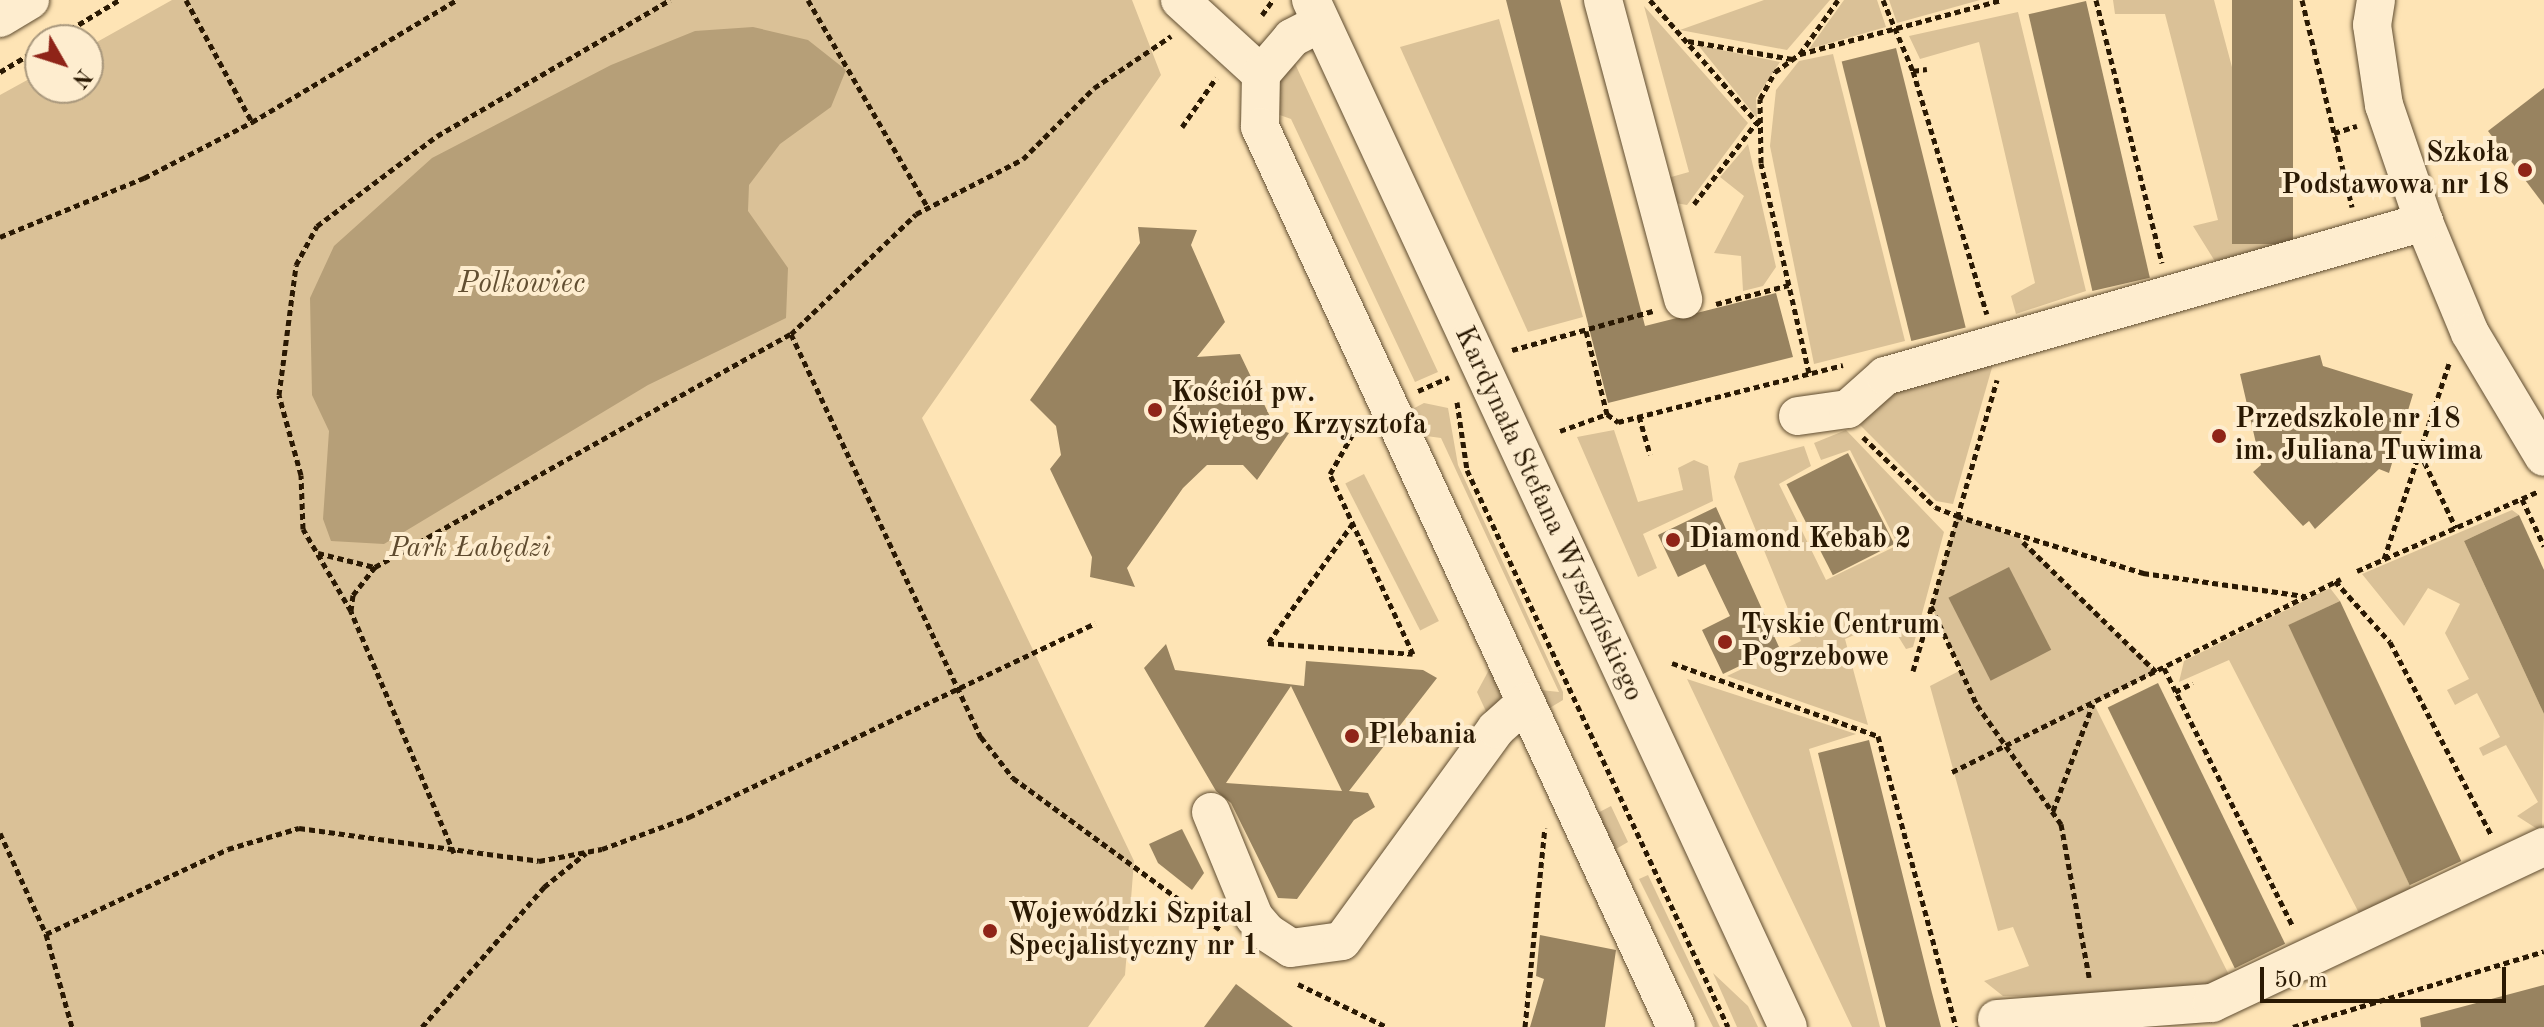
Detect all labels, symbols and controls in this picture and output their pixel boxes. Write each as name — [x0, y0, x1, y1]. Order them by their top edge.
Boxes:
north arrow — [24, 24, 104, 104]
text: N — [67, 64, 95, 91]
place label: Szkoła Podstawowa nr 18 — [2281, 137, 2509, 203]
marker: Szkoła Podstawowa nr 18 — [2516, 161, 2534, 179]
water label: Polkowiec — [458, 266, 586, 302]
street label: Kardynała Stefana Wyszyńskiego — [1446, 321, 1650, 707]
place label: Kościół pw. Świętego Krzysztofa — [1171, 377, 1427, 443]
marker: Kościół pw. Świętego Krzysztofa — [1146, 401, 1164, 419]
place label: Przedszkole nr 18 im. Juliana Tuwima — [2235, 403, 2483, 469]
marker: Przedszkole nr 18 im. Juliana Tuwima — [2210, 427, 2228, 445]
place label: Diamond Kebab 2 — [1689, 523, 1911, 557]
marker: Diamond Kebab 2 — [1664, 531, 1682, 549]
park label: Park Łabędzi — [389, 532, 551, 566]
place label: Tyskie Centrum Pogrzebowe — [1741, 609, 1940, 675]
marker: Tyskie Centrum Pogrzebowe — [1716, 633, 1734, 651]
place label: Plebania — [1368, 719, 1477, 753]
marker: Plebania — [1343, 727, 1361, 745]
place label: Wojewódzki Szpital Specjalistyczny nr 1 — [1008, 898, 1258, 964]
marker: Wojewódzki Szpital Specjalistyczny nr 1 — [979, 920, 1001, 942]
scale bar — [2264, 951, 2510, 1001]
text: 50 m — [2274, 969, 2328, 993]

